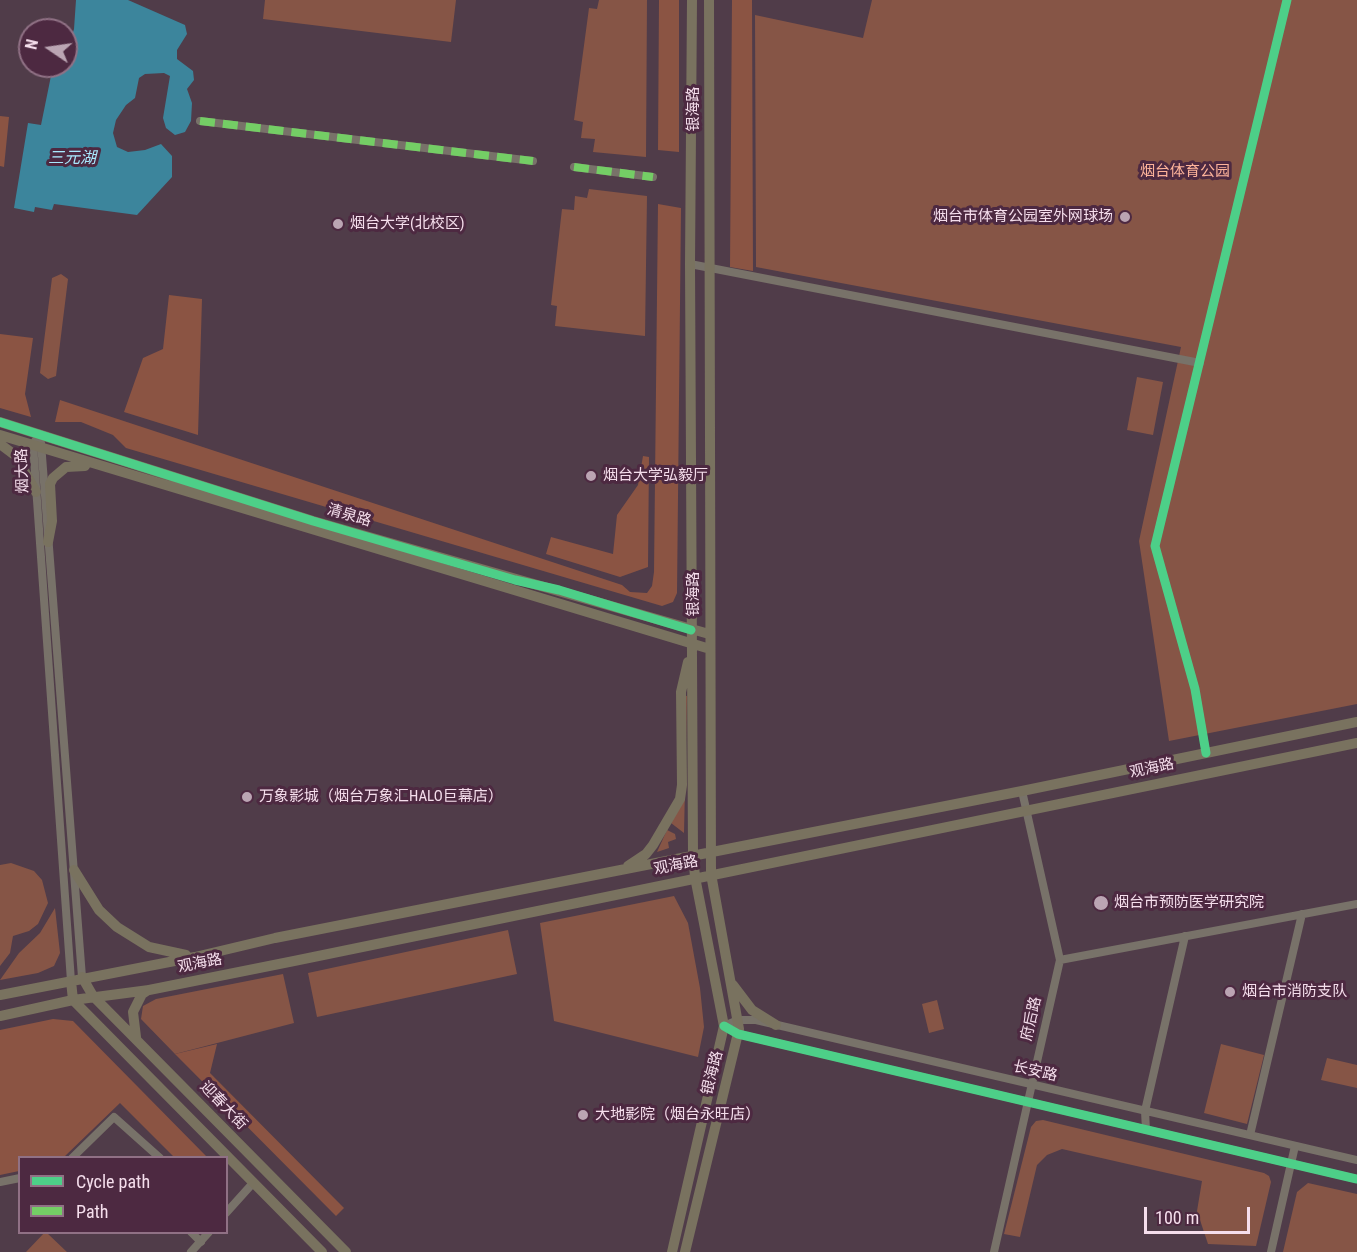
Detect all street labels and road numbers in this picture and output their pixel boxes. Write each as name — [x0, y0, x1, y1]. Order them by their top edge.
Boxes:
street label: 银海路 — [685, 87, 703, 131]
street label: 烟大路 — [13, 448, 33, 494]
street label: 清泉路 — [325, 501, 373, 531]
street label: 银海路 — [685, 572, 703, 616]
street label: 观海路 — [1128, 756, 1176, 782]
street label: 观海路 — [652, 853, 700, 879]
street label: 观海路 — [176, 951, 224, 977]
street label: 府后路 — [1018, 995, 1046, 1043]
street label: 银海路 — [699, 1049, 727, 1097]
street label: 长安路 — [1011, 1058, 1059, 1086]
street label: 迎春大街 — [196, 1078, 250, 1134]

